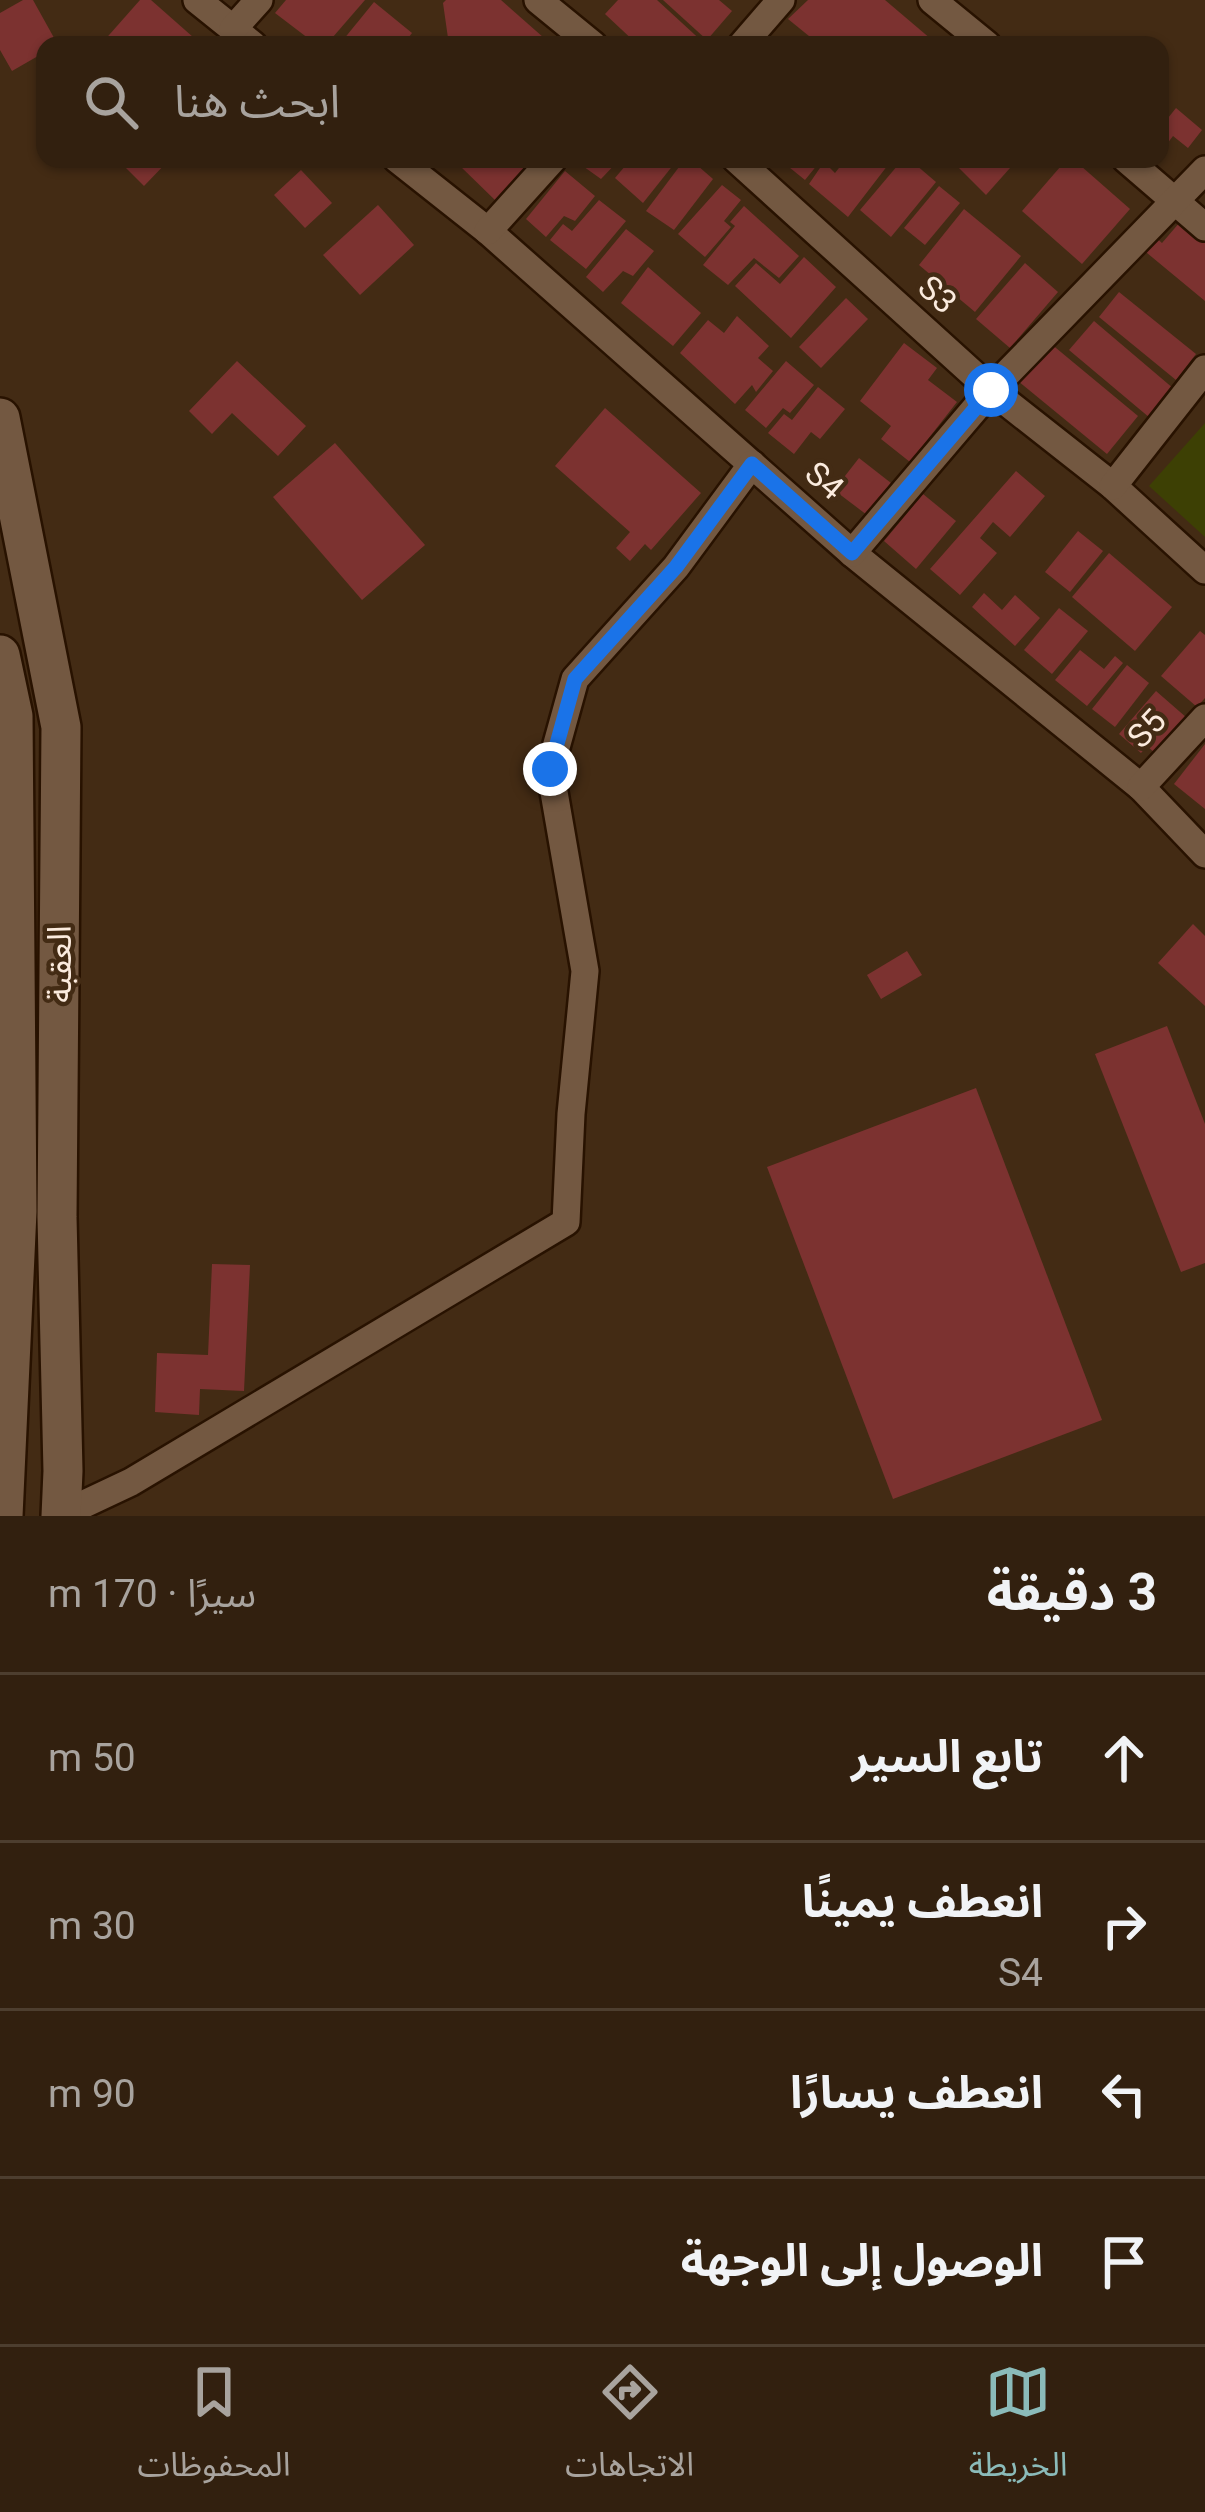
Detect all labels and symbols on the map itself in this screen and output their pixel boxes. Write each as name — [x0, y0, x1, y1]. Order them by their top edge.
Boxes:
street label: S3 — [910, 267, 965, 322]
route start — [964, 363, 1018, 417]
street label: S4 — [797, 453, 852, 508]
street label: S5 — [1119, 701, 1174, 756]
route end — [523, 742, 577, 796]
street label: العقبة — [40, 925, 79, 1003]

